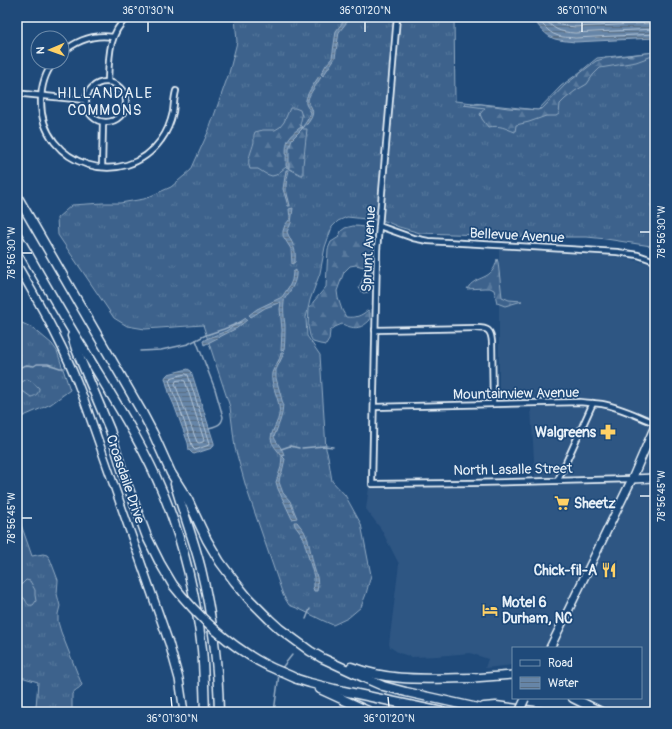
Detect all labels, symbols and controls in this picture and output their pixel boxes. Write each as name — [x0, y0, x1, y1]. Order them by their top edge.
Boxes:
text: 36°01'30"N — [122, 5, 174, 17]
text: 36°01'20"N — [339, 5, 391, 17]
text: 36°01'10"N — [557, 5, 607, 17]
north arrow — [30, 30, 70, 70]
text: N — [34, 46, 47, 54]
district label: HILLANDALE COMMONS — [57, 84, 153, 120]
street label: Sprunt Avenue — [358, 205, 379, 293]
text: 78°56'30"W — [656, 205, 668, 258]
street label: Bellevue Avenue — [469, 225, 565, 246]
text: 78°56'30"W — [6, 226, 18, 279]
street label: Mountainview Avenue — [453, 384, 579, 403]
pharmacy icon: Walgreens — [599, 423, 617, 441]
place label: Walgreens — [535, 424, 597, 441]
street label: Croasdaile Drive — [102, 433, 149, 526]
street label: North Lasalle Street — [453, 460, 573, 479]
text: 78°56'45"W — [656, 470, 668, 522]
text: 78°56'45"W — [6, 492, 18, 544]
supermarket icon: Sheetz — [553, 494, 571, 512]
place label: Sheetz — [574, 495, 616, 512]
restaurant icon: Chick-fil-A — [600, 561, 618, 579]
place label: Chick-fil-A — [534, 562, 597, 579]
place label: Motel 6 Durham, NC — [502, 594, 573, 627]
hotel icon: Motel 6 Durham, NC — [481, 601, 499, 619]
legend — [512, 647, 642, 699]
text: Road — [548, 656, 573, 671]
text: Water — [548, 676, 579, 691]
text: 36°01'30"N — [146, 713, 198, 725]
text: 36°01'20"N — [363, 713, 415, 725]

